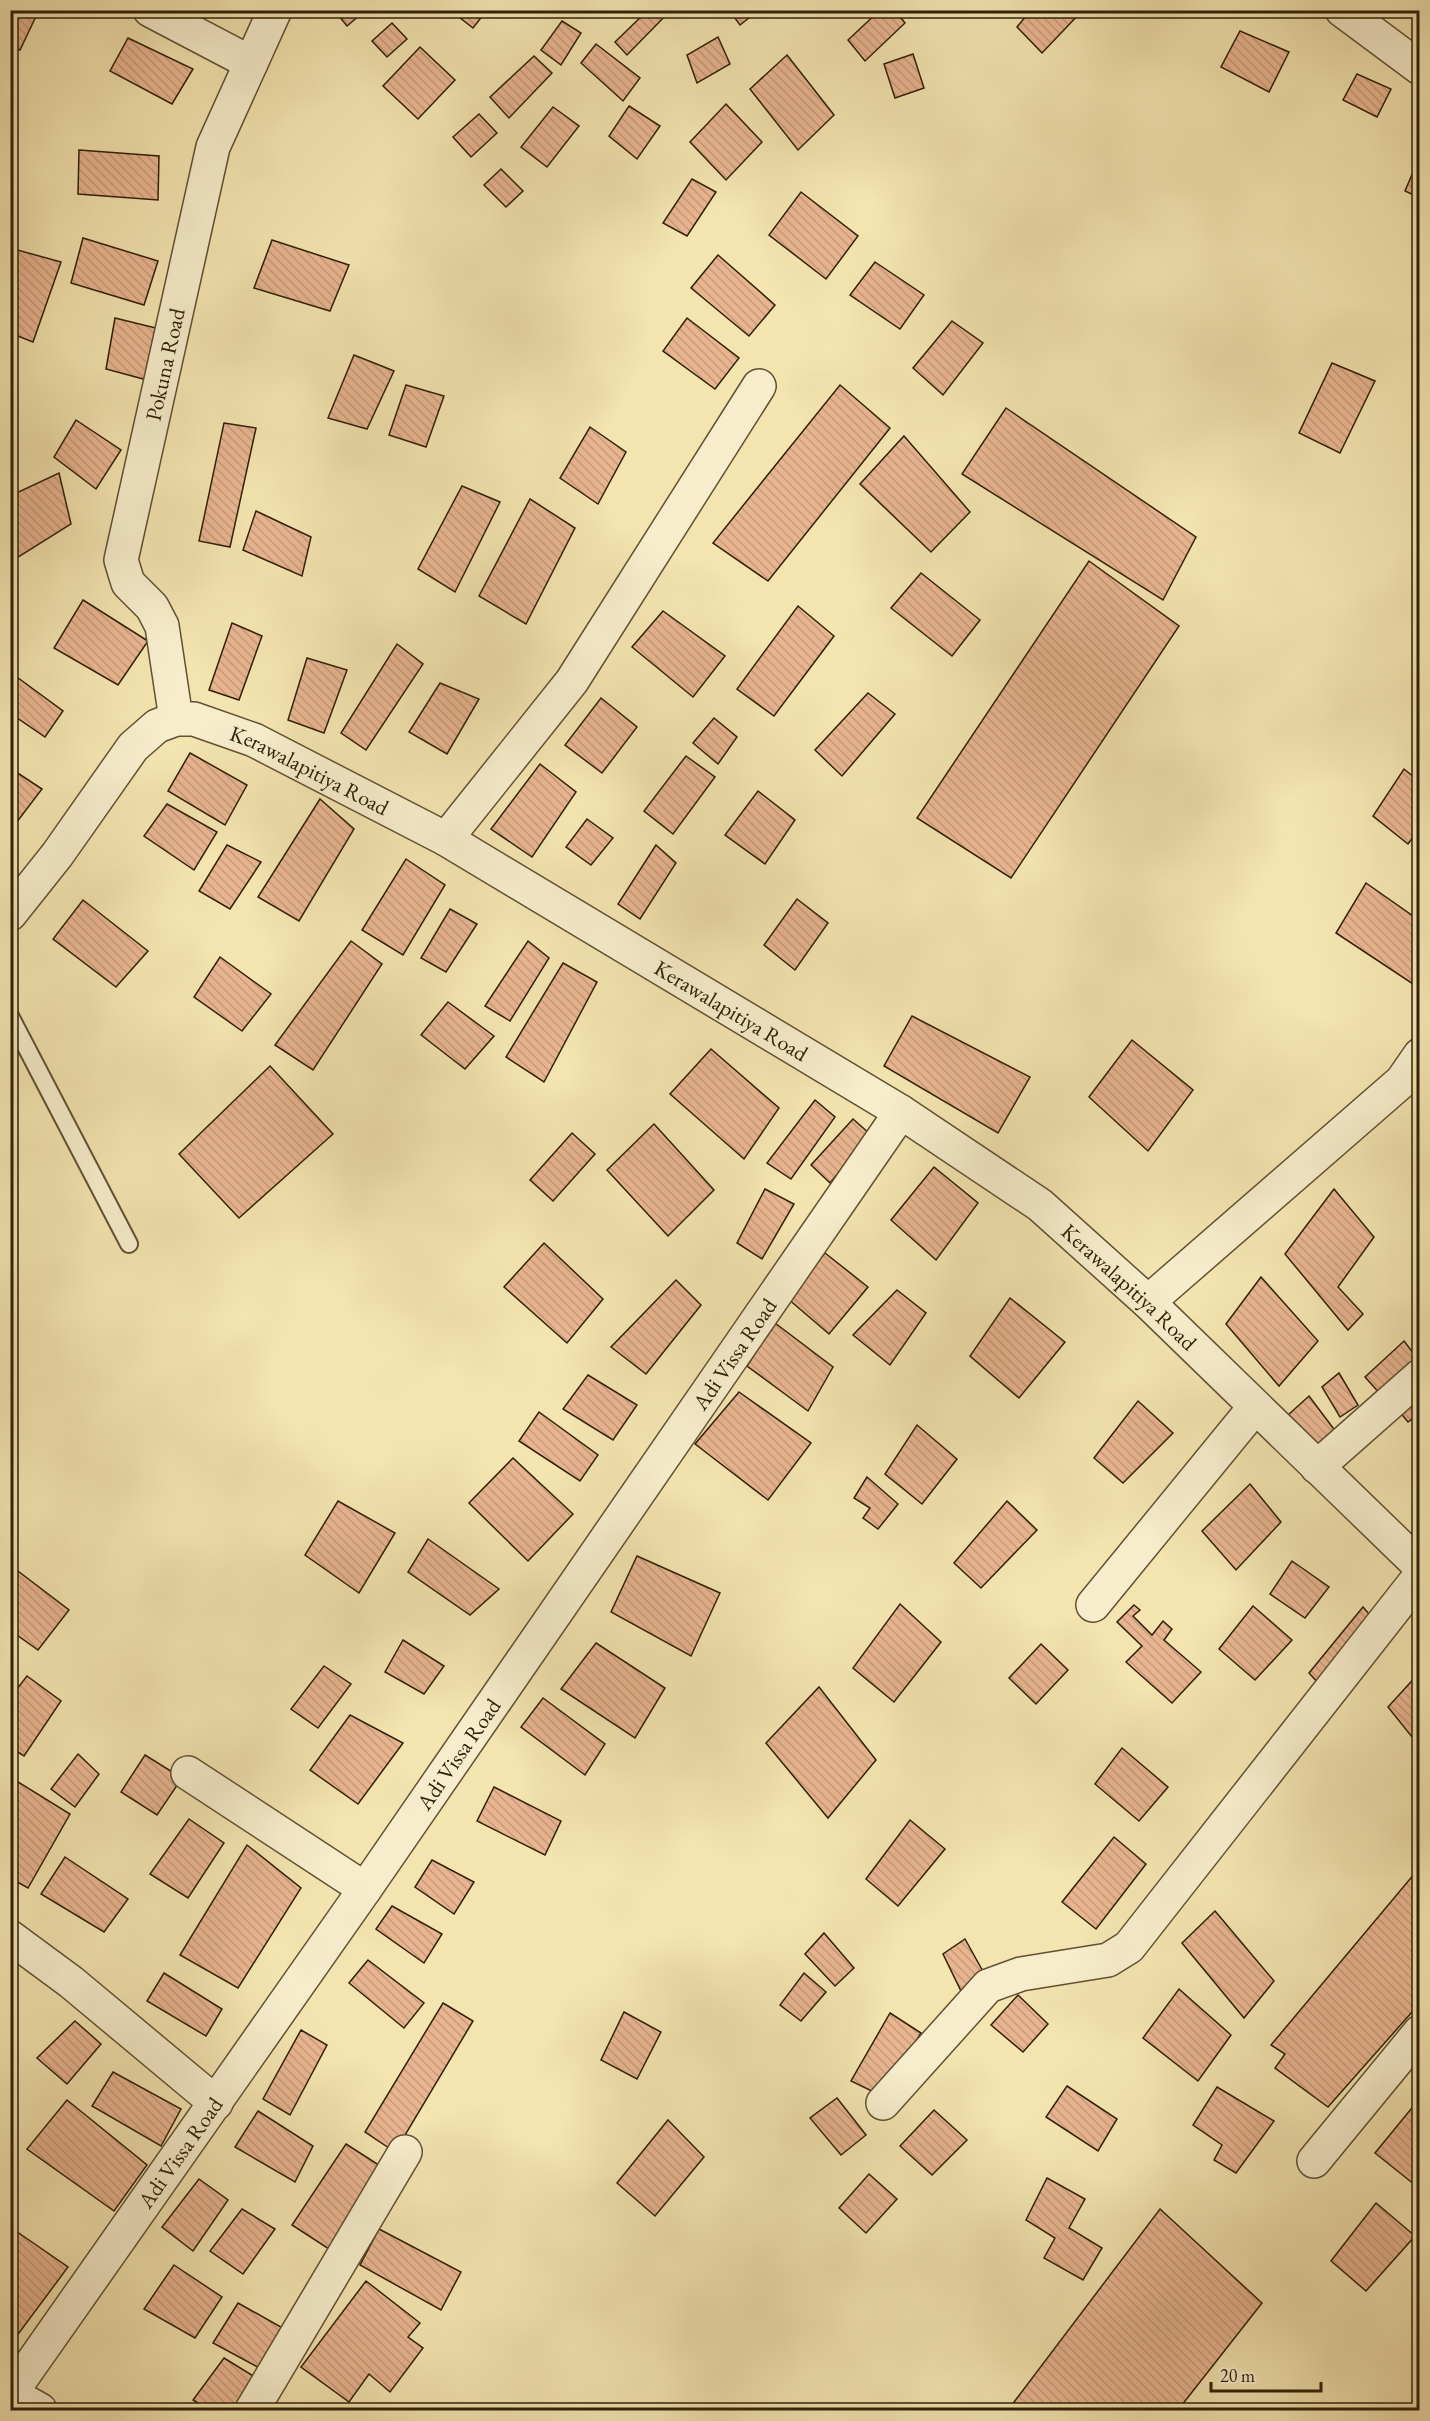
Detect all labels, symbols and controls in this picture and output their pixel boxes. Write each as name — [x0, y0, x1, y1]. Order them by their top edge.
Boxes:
street label: Pokuna Road — [138, 304, 191, 423]
street label: Kerawalapitiya Road — [226, 718, 395, 822]
street label: Kerawalapitiya Road — [649, 953, 814, 1068]
street label: Kerawalapitiya Road — [1055, 1217, 1204, 1357]
street label: Adi Vissa Road — [685, 1292, 783, 1416]
street label: Adi Vissa Road — [409, 1692, 507, 1816]
street label: Adi Vissa Road — [130, 2090, 230, 2215]
scale bar — [1211, 2355, 1320, 2393]
text: 20 m — [1220, 2364, 1255, 2387]

